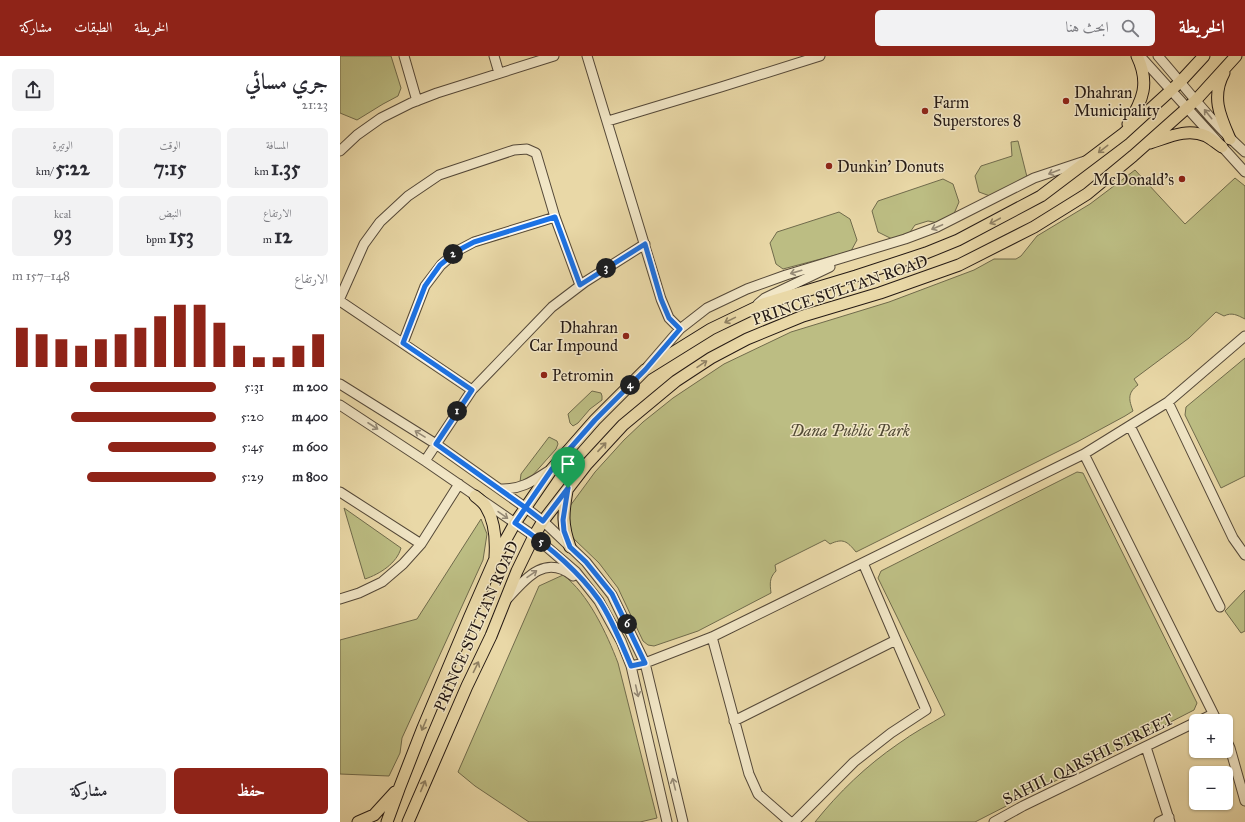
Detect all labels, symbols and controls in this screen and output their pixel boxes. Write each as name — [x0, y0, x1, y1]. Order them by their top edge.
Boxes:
search box — [875, 10, 1155, 46]
text: الخريطة — [1179, 15, 1225, 38]
icon: search — [1119, 17, 1141, 39]
text: ابحث هنا — [1066, 18, 1109, 36]
text: مشاركة — [20, 19, 52, 36]
text: الطبقات — [74, 19, 112, 36]
text: الخريطة — [134, 19, 168, 36]
text: جري مسائي — [245, 68, 328, 95]
button: share — [12, 69, 54, 111]
place label: Dhahran Municipality — [1074, 83, 1160, 120]
place label: Farm Superstores 8 — [933, 93, 1021, 130]
marker: Dhahran Municipality — [1061, 96, 1071, 106]
text: 21:23 — [302, 97, 328, 113]
marker: Farm Superstores 8 — [920, 106, 930, 116]
one-way arrow — [1203, 109, 1212, 120]
text: الوتيرة — [53, 139, 73, 152]
text: الوقت — [159, 139, 181, 152]
text: المسافة — [266, 139, 289, 152]
one-way arrow — [1098, 145, 1109, 153]
text: 5:22 — [56, 156, 90, 180]
text: 7:15 — [154, 156, 186, 180]
text: 1.35 — [271, 156, 300, 180]
place label: Dunkin' Donuts — [837, 157, 944, 176]
marker: Dunkin' Donuts — [824, 161, 834, 171]
text: /km — [36, 165, 56, 178]
text: km — [254, 165, 271, 178]
one-way arrow — [1049, 168, 1061, 176]
place label: McDonald's — [1093, 170, 1174, 189]
marker: McDonald's — [1177, 174, 1187, 184]
text: النبض — [159, 207, 181, 220]
text: الارتفاع — [263, 207, 292, 220]
text: kcal — [54, 208, 71, 221]
one-way arrow — [990, 218, 1002, 225]
text: 93 — [53, 221, 72, 245]
text: 153 — [169, 224, 194, 248]
text: 12 — [274, 224, 292, 248]
one-way arrow — [931, 224, 943, 231]
text: bpm — [146, 233, 169, 246]
text: m — [263, 233, 274, 246]
pin: 2 — [443, 244, 463, 264]
text: 2 — [450, 247, 456, 260]
street label: PRINCE SULTAN ROAD — [750, 251, 930, 329]
pin: 3 — [596, 258, 616, 278]
text: 3 — [604, 261, 608, 274]
text: 148–157 m — [12, 268, 70, 284]
one-way arrow — [789, 269, 802, 276]
text: الارتفاع — [294, 271, 328, 287]
one-way arrow — [724, 317, 736, 324]
place label: Dhahran Car Impound — [529, 318, 618, 355]
marker: Dhahran Car Impound — [621, 331, 631, 341]
one-way arrow — [696, 360, 707, 368]
place label: Petromin — [552, 366, 614, 385]
marker: Petromin — [539, 370, 549, 380]
pin: 4 — [620, 375, 640, 395]
text: 4 — [627, 378, 633, 391]
text: 5:31 — [244, 379, 264, 395]
text: 200 m — [293, 379, 328, 395]
pin: 1 — [447, 401, 467, 421]
text: 1 — [455, 404, 459, 417]
text: 5:20 — [241, 409, 264, 425]
text: 400 m — [292, 409, 328, 425]
park label: Dana Public Park — [790, 421, 910, 440]
one-way arrow — [367, 422, 378, 430]
one-way arrow — [414, 430, 426, 438]
text: 5:45 — [241, 439, 264, 455]
text: 600 m — [292, 439, 328, 455]
one-way arrow — [598, 442, 607, 452]
pin — [551, 447, 585, 488]
icon: arrive — [557, 453, 579, 475]
text: 5:29 — [241, 469, 264, 485]
text: 800 m — [292, 469, 328, 485]
one-way arrow — [498, 511, 509, 519]
pin: 5 — [531, 532, 551, 552]
text: 5 — [538, 535, 544, 548]
street label: PRINCE SULTAN ROAD — [430, 538, 522, 714]
one-way arrow — [526, 570, 537, 578]
pin: 6 — [617, 614, 637, 634]
text: 6 — [624, 617, 630, 630]
one-way arrow — [473, 662, 480, 674]
one-way arrow — [633, 684, 641, 697]
street label: SAHIL QARSHI STREET — [999, 709, 1177, 809]
map controls — [1189, 714, 1233, 810]
button: + — [1189, 714, 1233, 758]
one-way arrow — [420, 719, 427, 731]
button: − — [1189, 766, 1233, 810]
button: مشاركة — [12, 768, 166, 814]
button: حفظ — [174, 768, 328, 814]
one-way arrow — [670, 778, 678, 791]
one-way arrow — [420, 781, 428, 793]

